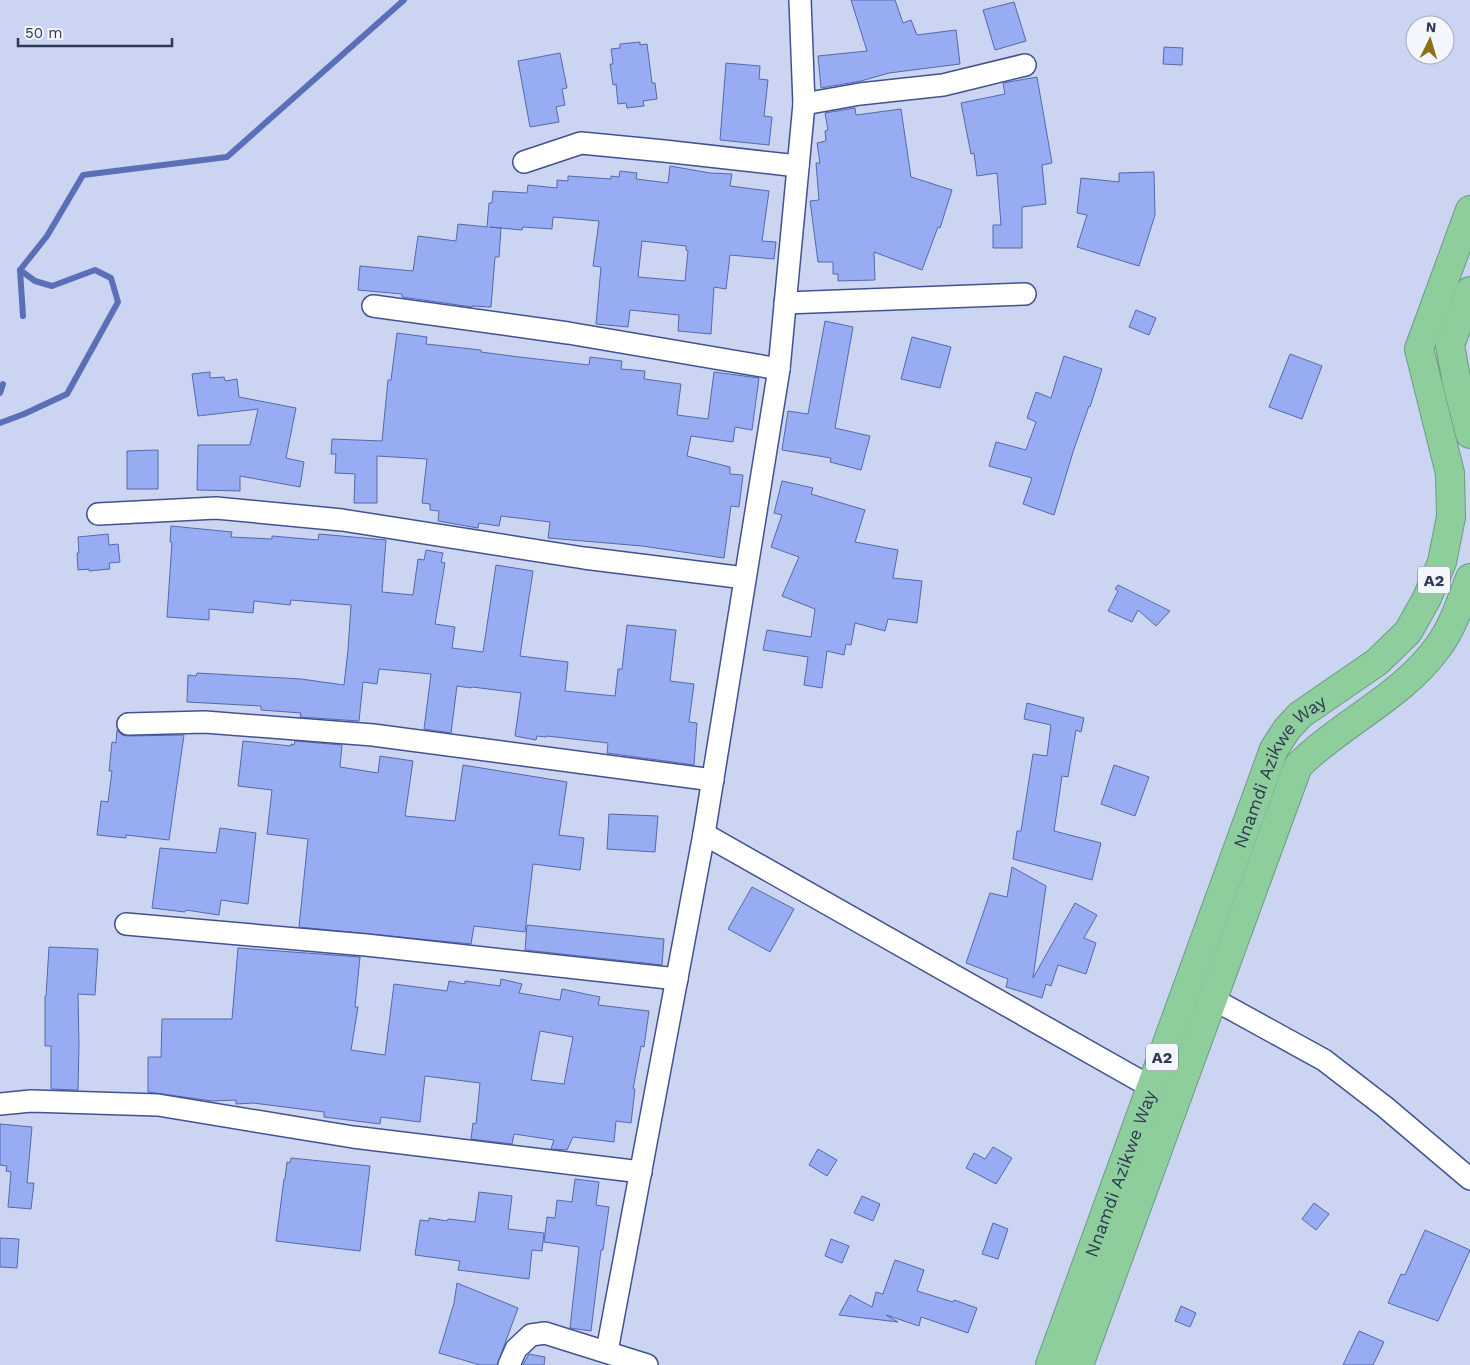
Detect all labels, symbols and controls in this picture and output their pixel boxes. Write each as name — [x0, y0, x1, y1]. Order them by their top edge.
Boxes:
scale bar — [18, 15, 171, 47]
north arrow — [1405, 15, 1455, 65]
text: N — [1425, 19, 1437, 35]
text: 50 m — [25, 24, 62, 42]
road number: A2 — [1418, 566, 1450, 594]
street label: Nnamdi Azikwe Way — [1228, 690, 1330, 851]
road number: A2 — [1146, 1044, 1178, 1070]
street label: Nnamdi Azikwe Way — [1080, 1086, 1160, 1260]

